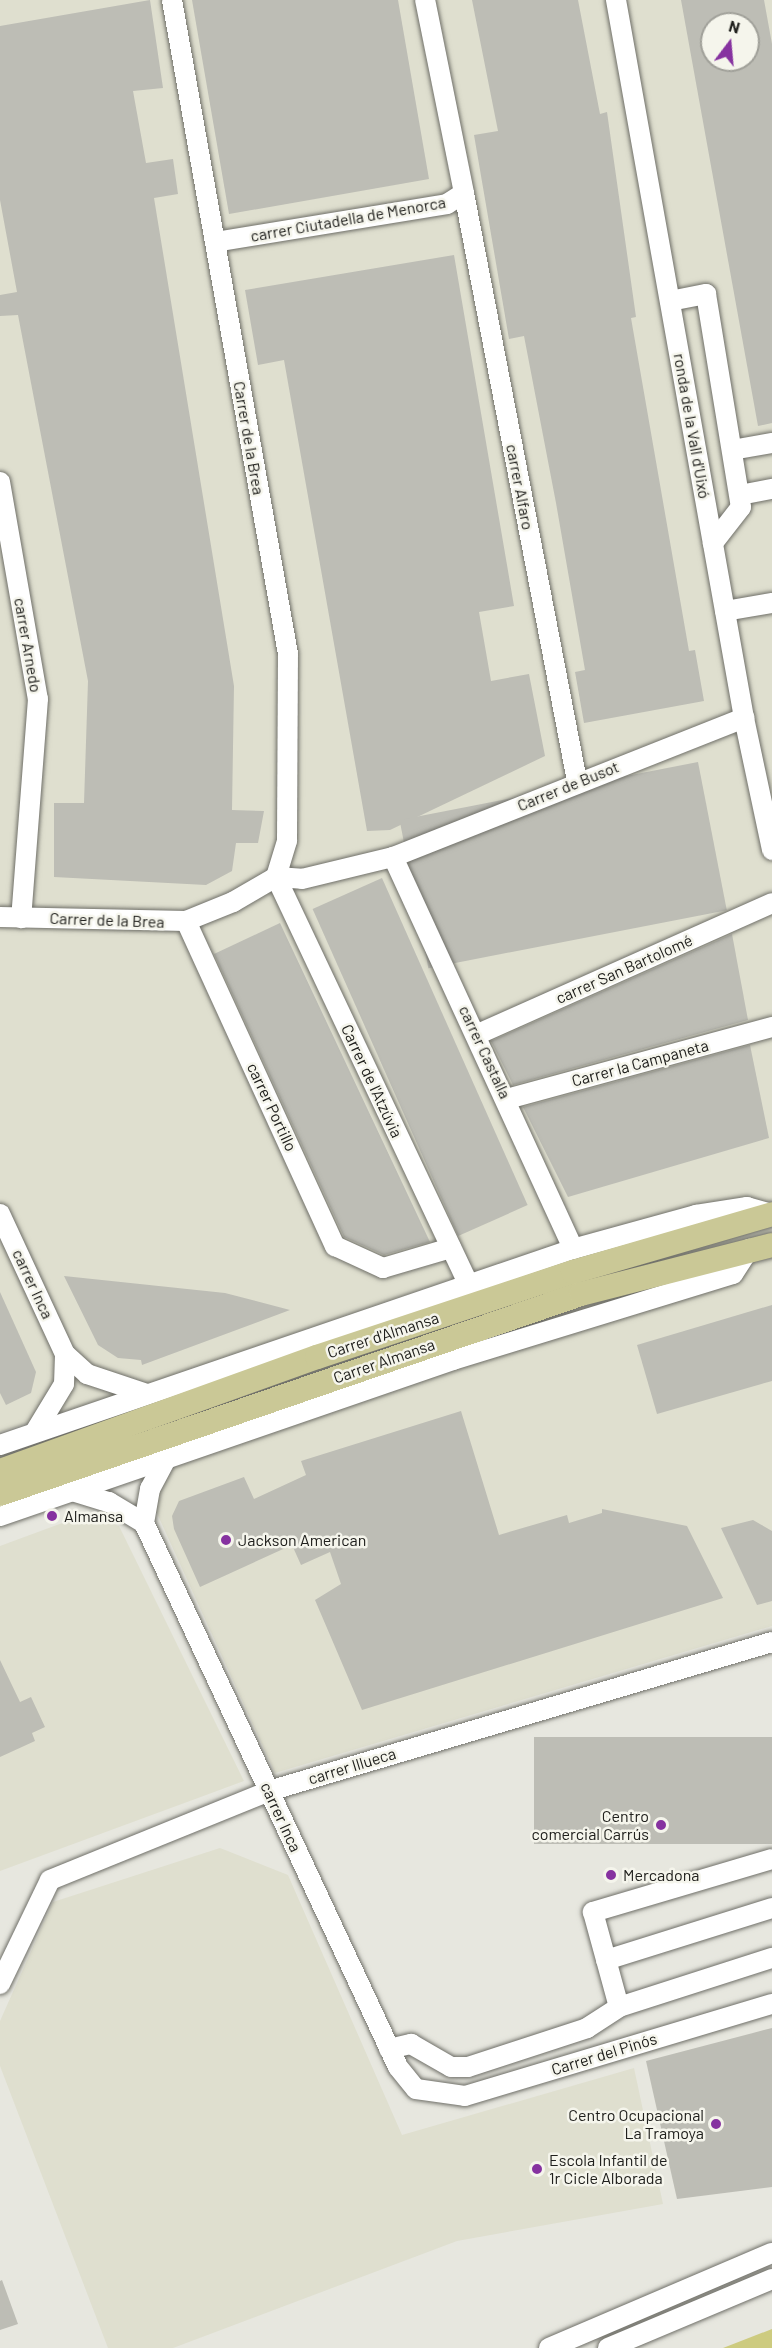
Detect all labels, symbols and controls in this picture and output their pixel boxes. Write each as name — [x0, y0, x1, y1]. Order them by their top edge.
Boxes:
north arrow — [700, 12, 760, 72]
text: N — [727, 16, 742, 37]
street label: carrer Ciutadella de Menorca — [249, 192, 447, 246]
street label: ronda de la Vall d'Uixó — [670, 352, 714, 500]
street label: Carrer de la Brea — [230, 380, 268, 496]
street label: carrer Alfaro — [502, 442, 538, 532]
street label: carrer Arnedo — [10, 596, 46, 694]
street label: Carrer de Busot — [514, 757, 622, 815]
street label: Carrer de la Brea — [49, 908, 165, 932]
street label: carrer San Bartolomé — [553, 930, 695, 1008]
street label: carrer Castalla — [455, 1002, 515, 1102]
street label: Carrer de l'Atzúvia — [337, 1021, 407, 1141]
street label: Carrer la Campaneta — [569, 1035, 711, 1091]
street label: carrer Portillo — [243, 1060, 301, 1154]
street label: carrer Inca — [9, 1246, 57, 1322]
street label: Carrer d'Almansa — [325, 1308, 441, 1362]
street label: Carrer Almansa — [331, 1335, 437, 1387]
place label: Almansa — [64, 1506, 123, 1526]
marker: Almansa — [45, 1509, 59, 1523]
place label: Jackson American — [238, 1530, 366, 1550]
marker: Jackson American — [219, 1533, 233, 1547]
street label: carrer Illueca — [306, 1744, 398, 1788]
street label: carrer Inca — [257, 1779, 305, 1855]
place label: Centro comercial Carrús — [531, 1806, 649, 1844]
marker: Centro comercial Carrús — [654, 1818, 668, 1832]
place label: Mercadona — [623, 1865, 699, 1885]
marker: Mercadona — [604, 1868, 618, 1882]
street label: Carrer del Pinós — [549, 2029, 659, 2079]
place label: Centro Ocupacional La Tramoya — [568, 2105, 704, 2143]
marker: Centro Ocupacional La Tramoya — [709, 2117, 723, 2131]
place label: Escola Infantil de 1r Cicle Alborada — [549, 2150, 667, 2188]
marker: Escola Infantil de 1r Cicle Alborada — [530, 2162, 544, 2176]

